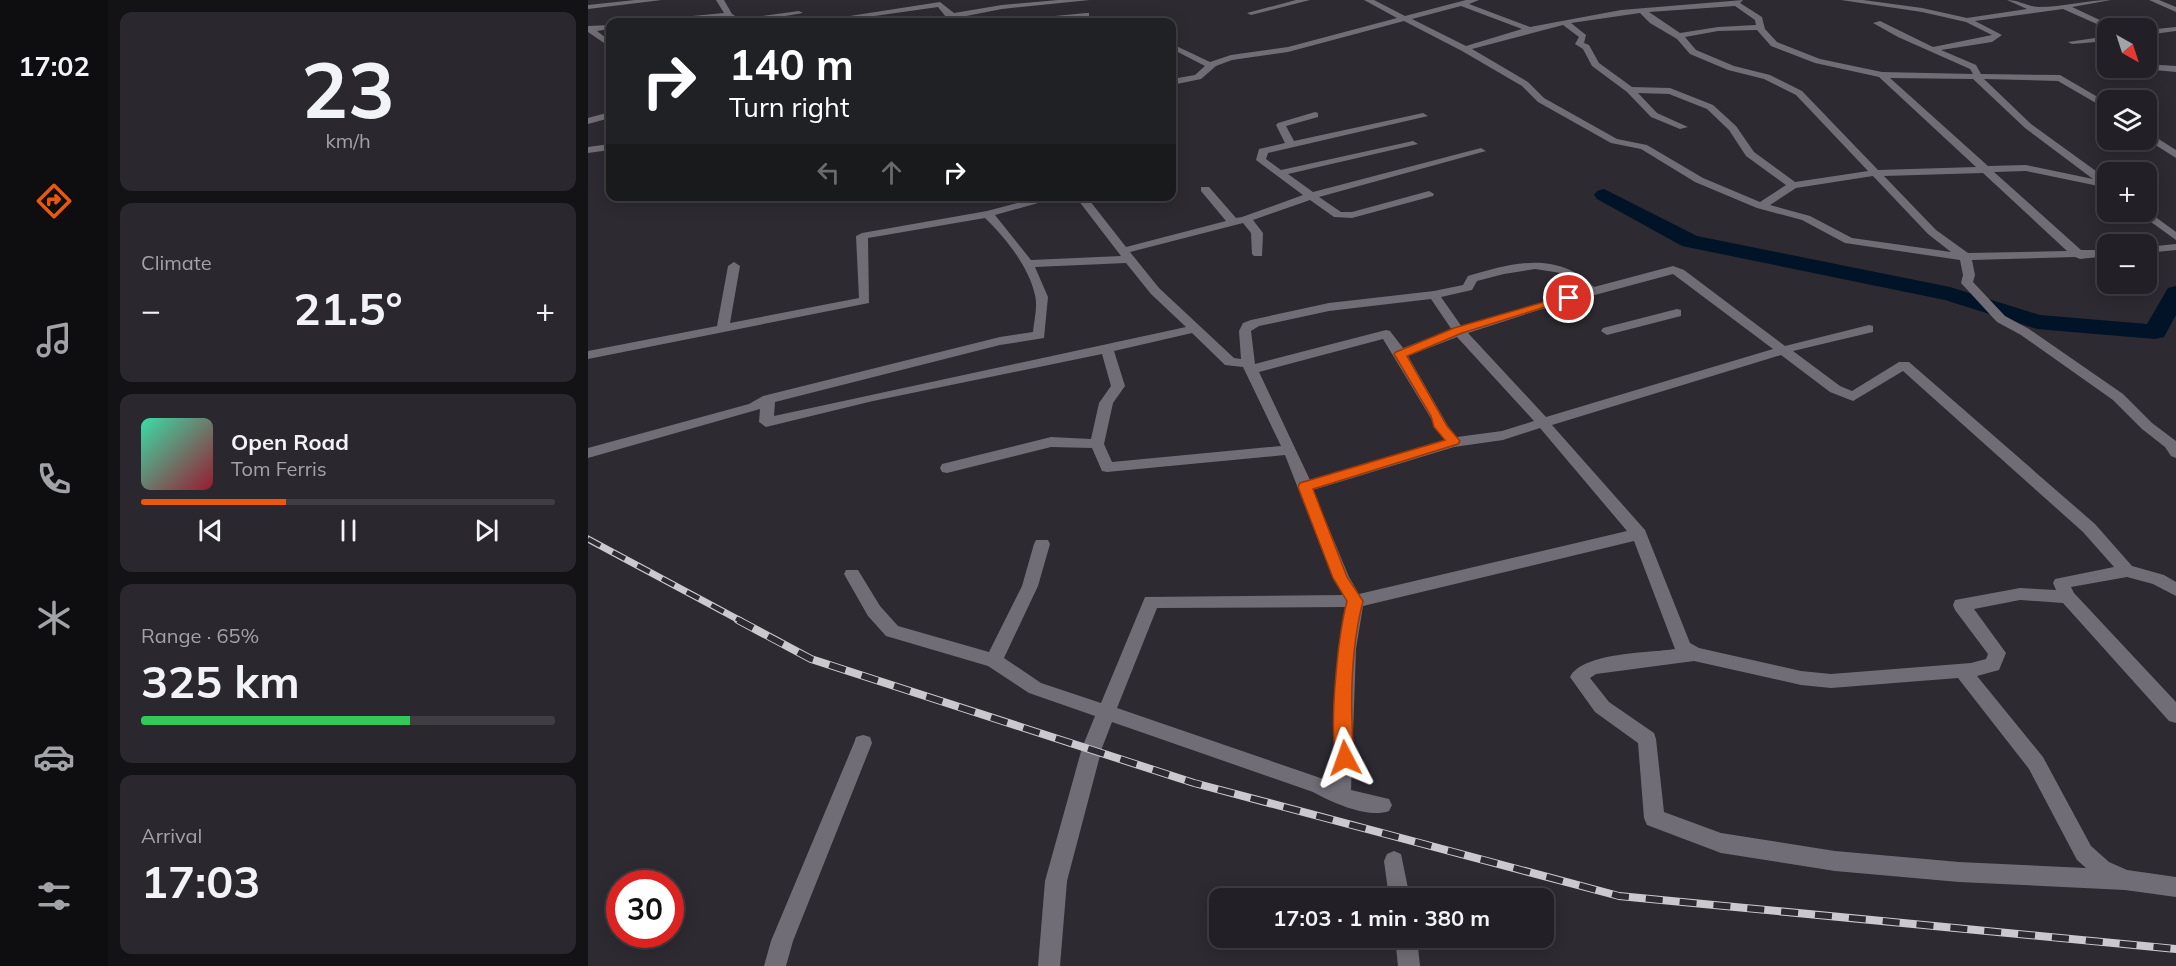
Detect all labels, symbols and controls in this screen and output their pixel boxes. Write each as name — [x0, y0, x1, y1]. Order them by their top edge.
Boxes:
north arrow — [2097, 18, 2157, 78]
map controls — [2097, 18, 2157, 294]
text: 140 m — [729, 38, 854, 91]
text: 23 — [301, 40, 395, 138]
icon: right — [630, 42, 708, 120]
text: 17:02 — [18, 49, 90, 83]
text: Turn right — [729, 90, 849, 124]
button: layers — [2097, 90, 2157, 150]
text: km/h — [325, 128, 371, 153]
icon: left — [812, 156, 845, 189]
icon: ahead — [875, 156, 908, 189]
icon: right — [938, 156, 971, 189]
button: + — [2097, 162, 2157, 222]
icon: directions — [33, 180, 75, 222]
button: − — [2097, 234, 2157, 294]
text: Climate — [141, 250, 212, 275]
pin — [1543, 272, 1594, 323]
text: 21.5° — [293, 280, 403, 336]
icon: arrive — [1552, 281, 1585, 314]
text: − — [141, 289, 161, 330]
text: + — [535, 289, 555, 330]
icon: music — [33, 319, 75, 361]
text: Open Road — [231, 428, 349, 456]
text: Tom Ferris — [231, 456, 327, 481]
icon: phone — [33, 458, 75, 500]
icon: previous — [194, 514, 227, 547]
icon: pause — [332, 514, 365, 547]
icon: next — [470, 514, 503, 547]
icon: climate — [33, 597, 75, 639]
text: Range · 65% — [141, 623, 259, 648]
text: 325 km — [141, 653, 300, 709]
position arrow — [1313, 726, 1377, 790]
icon: car — [33, 736, 75, 778]
text: Arrival — [141, 823, 202, 848]
text: 17:03 — [141, 853, 260, 909]
speed limit sign: 30 — [606, 870, 684, 948]
icon: filters — [33, 875, 75, 917]
text: 17:03 · 1 min · 380 m — [1273, 904, 1490, 932]

